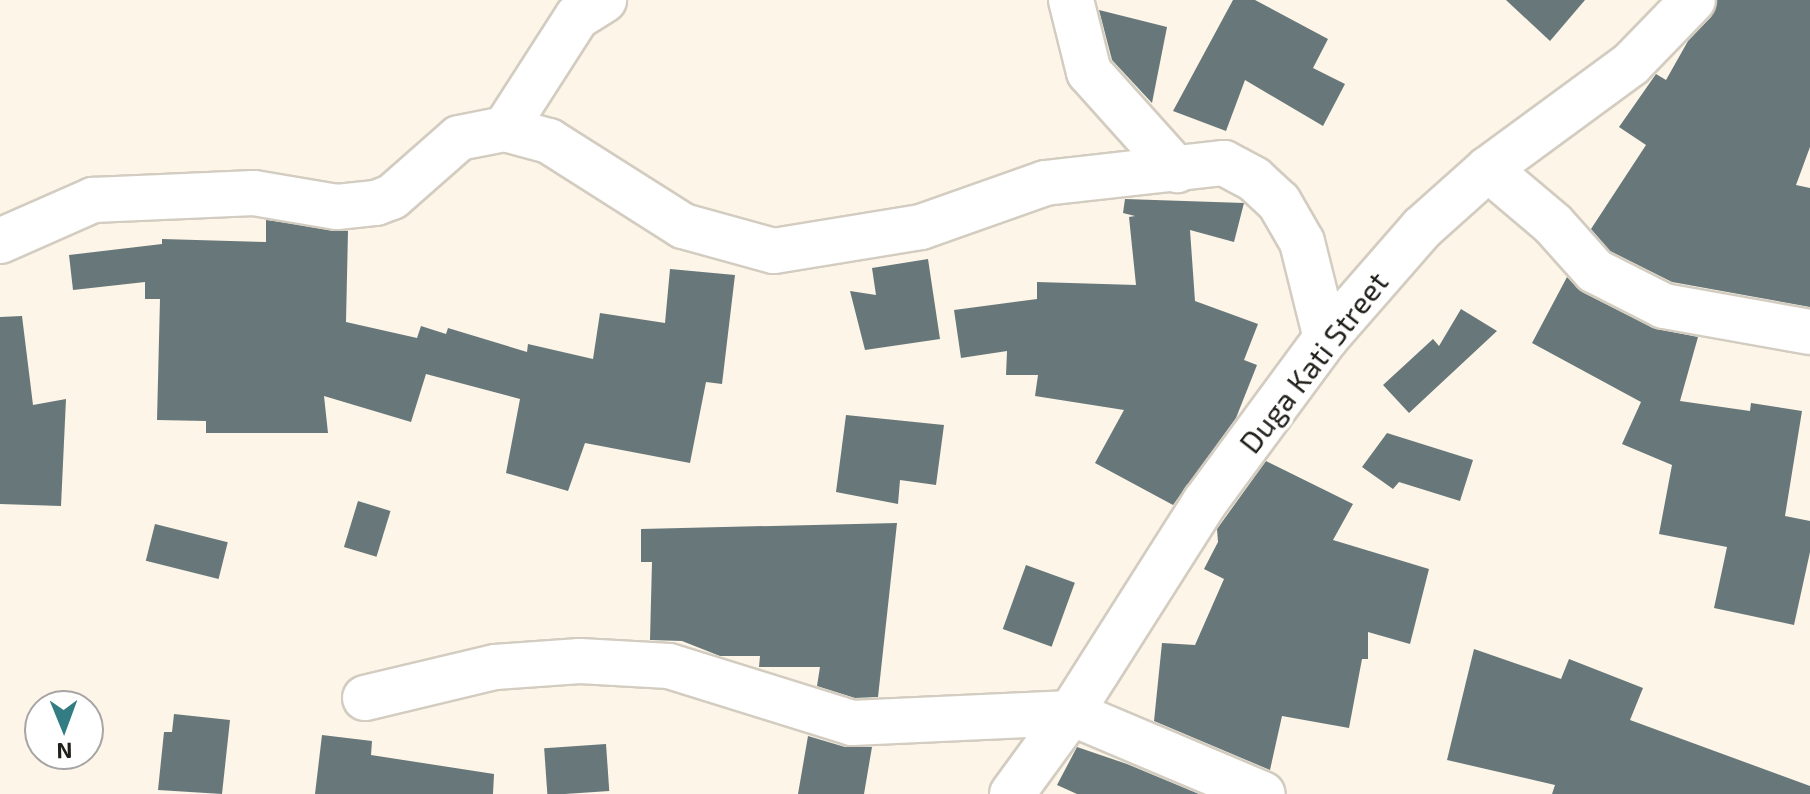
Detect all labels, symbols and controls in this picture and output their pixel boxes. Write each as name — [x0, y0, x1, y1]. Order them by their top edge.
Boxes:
street label: Duga Kati Street — [1231, 264, 1395, 460]
north arrow — [24, 690, 104, 770]
text: N — [56, 739, 73, 765]

